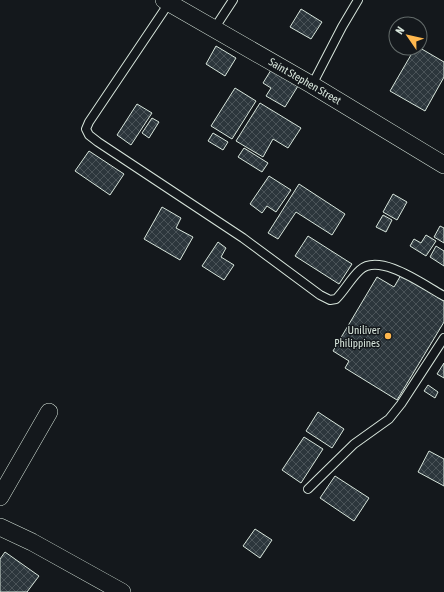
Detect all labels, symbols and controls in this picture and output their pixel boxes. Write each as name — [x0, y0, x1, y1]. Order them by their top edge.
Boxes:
north arrow — [388, 16, 428, 56]
text: N — [393, 24, 407, 36]
street label: Saint Stephen Street — [267, 55, 343, 107]
place label: Uniliver Philippines — [334, 324, 381, 349]
marker: Uniliver Philippines — [383, 331, 393, 341]

